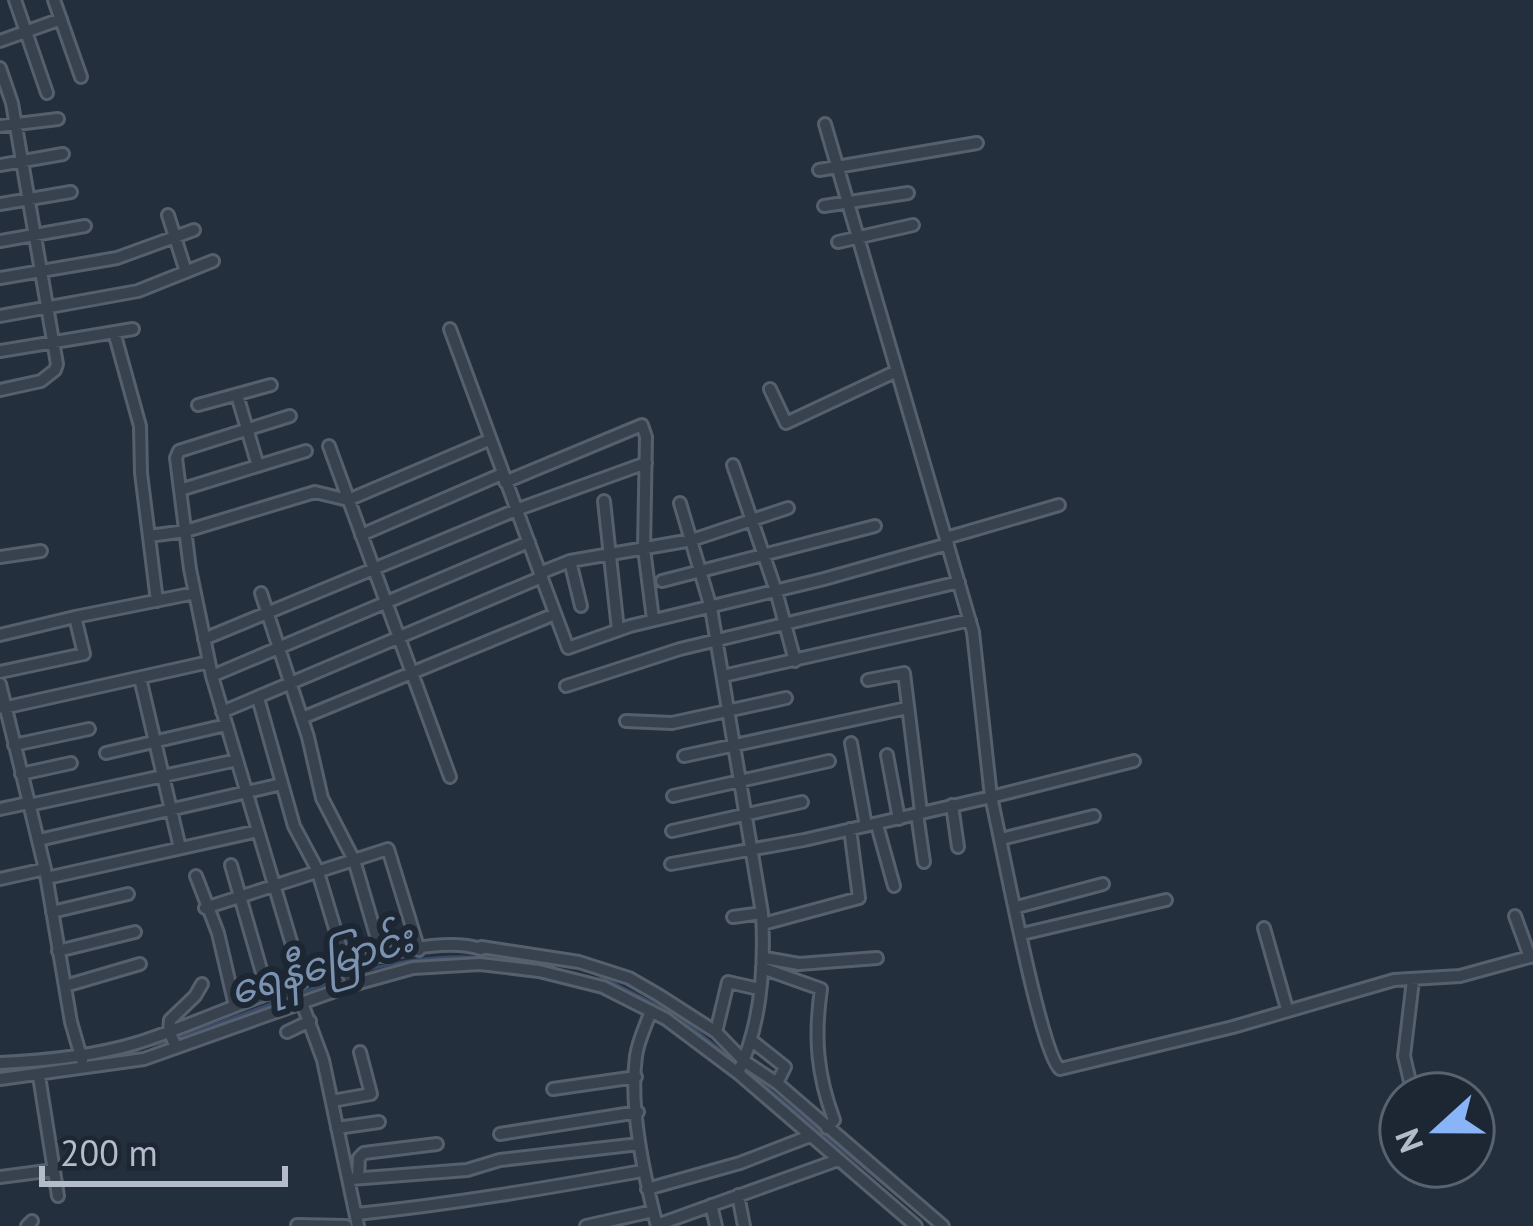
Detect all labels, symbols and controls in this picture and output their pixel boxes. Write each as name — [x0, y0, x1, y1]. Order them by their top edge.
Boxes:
water label: ရေနီမြောင်း — [223, 911, 423, 1023]
north arrow — [1377, 1070, 1497, 1190]
scale bar — [42, 1112, 285, 1186]
text: N — [1385, 1123, 1432, 1159]
text: 200 m — [60, 1129, 158, 1176]

